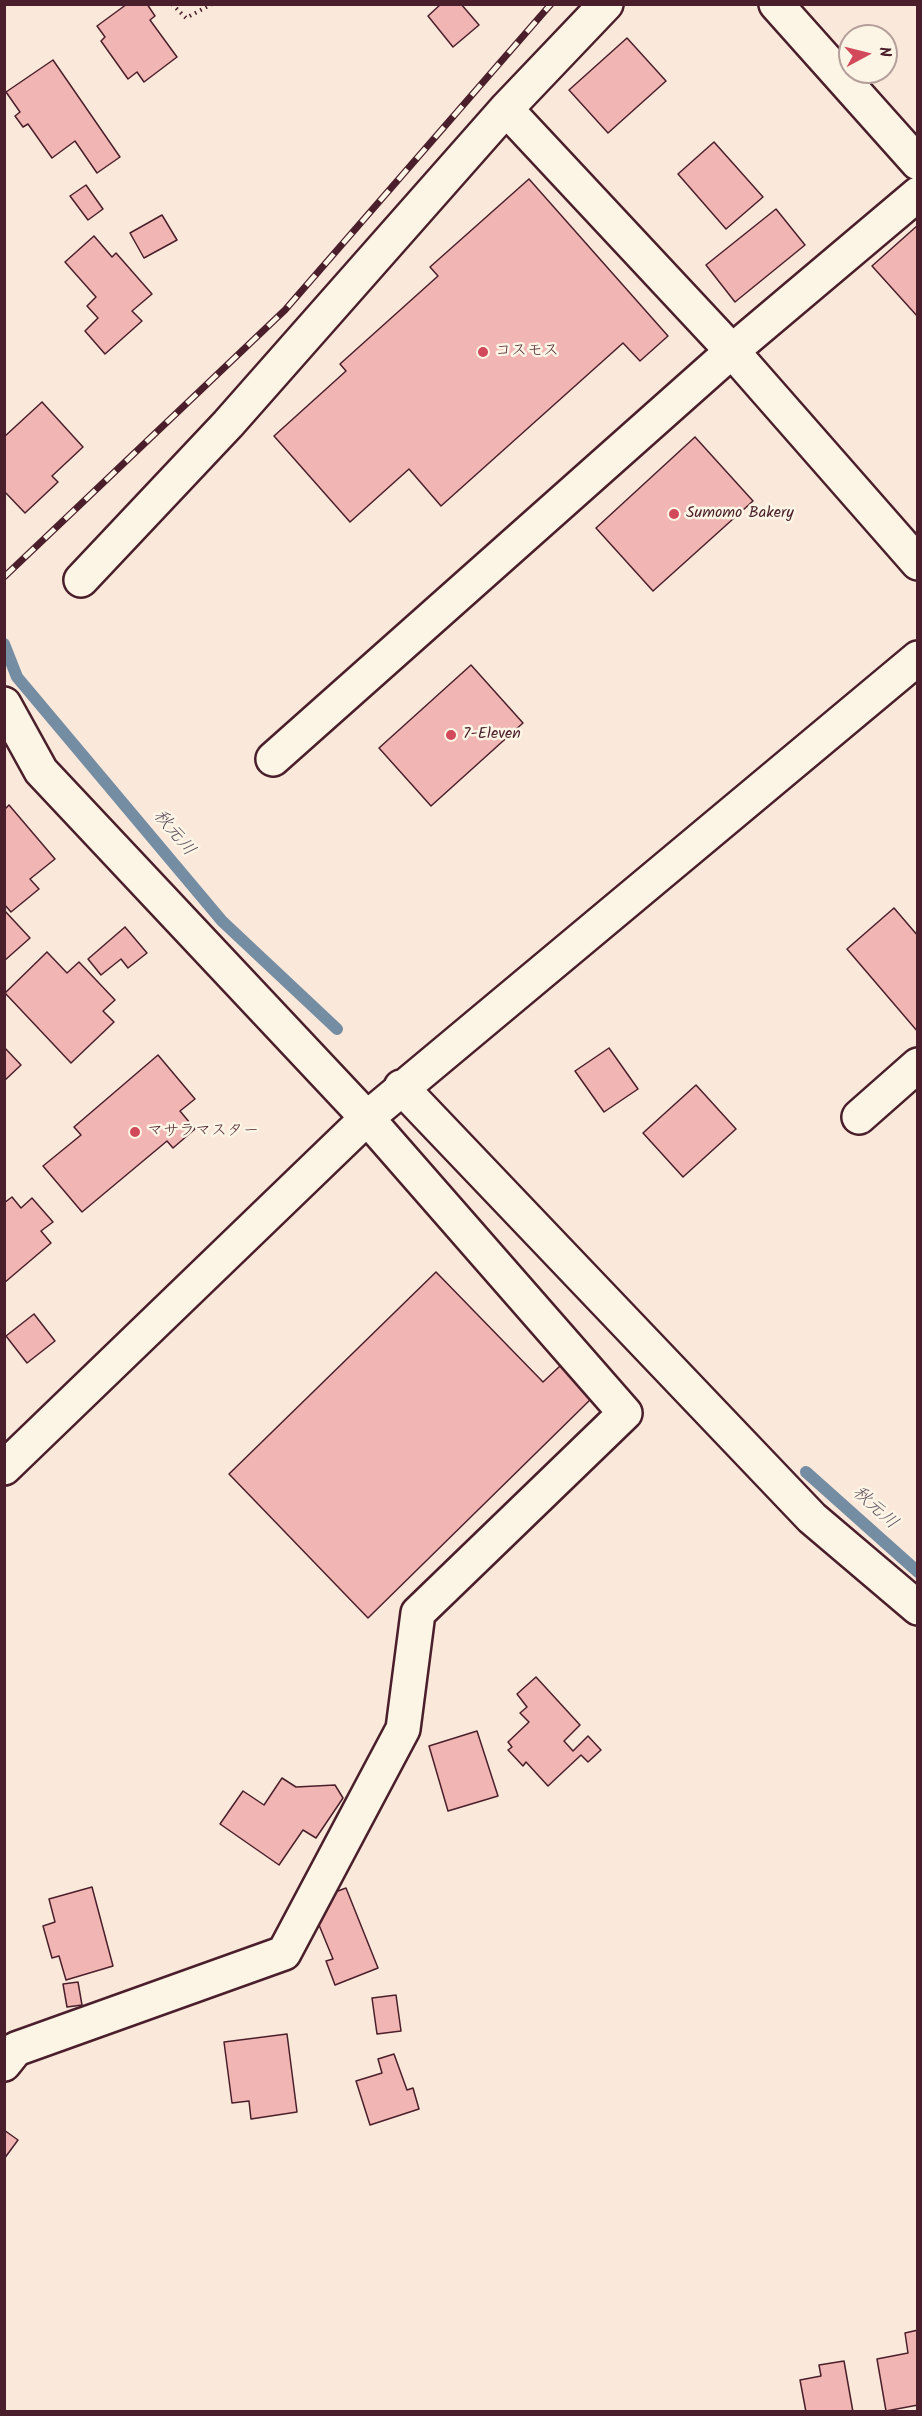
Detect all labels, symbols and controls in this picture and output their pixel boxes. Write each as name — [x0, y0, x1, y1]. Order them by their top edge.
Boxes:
north arrow — [838, 24, 898, 84]
text: N — [871, 45, 897, 59]
place label: コスモス — [495, 342, 559, 362]
marker: コスモス — [476, 345, 490, 359]
place label: Sumomo Bakery — [686, 504, 794, 524]
marker: Sumomo Bakery — [667, 507, 681, 521]
place label: 7-Eleven — [463, 725, 521, 745]
marker: 7-Eleven — [444, 728, 458, 742]
water label: 秋元川 — [147, 806, 199, 862]
place label: マサラマスター — [147, 1122, 259, 1142]
marker: マサラマスター — [128, 1125, 142, 1139]
water label: 秋元川 — [847, 1483, 901, 1535]

